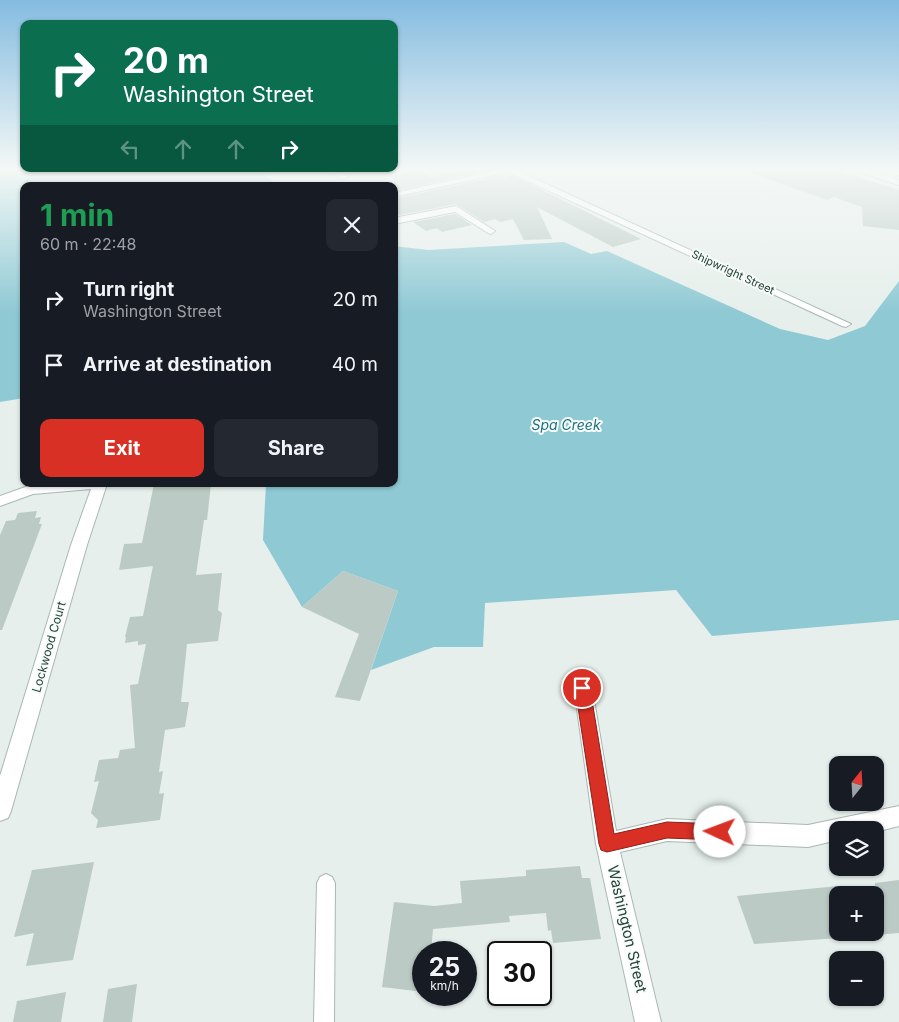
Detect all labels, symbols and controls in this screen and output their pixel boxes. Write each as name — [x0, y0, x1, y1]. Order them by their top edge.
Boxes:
text: 20 m — [123, 39, 209, 81]
icon: right — [40, 40, 105, 105]
text: Washington Street — [123, 81, 314, 107]
icon: left — [116, 135, 144, 163]
icon: ahead — [169, 135, 197, 163]
icon: ahead — [222, 135, 250, 163]
icon: right — [275, 135, 303, 163]
text: 1 min — [40, 197, 114, 233]
button: close — [326, 199, 378, 251]
text: 60 m · 22:48 — [40, 234, 137, 254]
street label: Shipwright Street — [689, 247, 777, 297]
text: Turn right — [83, 278, 174, 301]
icon: right — [40, 286, 68, 314]
text: 20 m — [332, 288, 378, 311]
text: Washington Street — [83, 301, 222, 321]
icon: arrive — [40, 351, 68, 379]
text: Arrive at destination — [83, 353, 272, 376]
text: 40 m — [332, 353, 378, 376]
water label: Spa Creek — [531, 416, 601, 433]
button: Exit — [40, 419, 204, 477]
button: Share — [214, 419, 378, 477]
street label: Lockwood Court — [28, 600, 69, 694]
pin — [561, 667, 603, 709]
icon: arrive — [568, 674, 596, 702]
north arrow — [829, 756, 884, 811]
map controls — [829, 756, 884, 1006]
position arrow — [693, 805, 745, 857]
button: layers — [829, 821, 884, 876]
street label: Washington Street — [604, 863, 651, 994]
button: + — [829, 886, 884, 941]
speed limit sign: 30 — [487, 941, 552, 1006]
button: − — [829, 951, 884, 1006]
text: 25 — [429, 952, 460, 982]
text: km/h — [430, 978, 459, 993]

